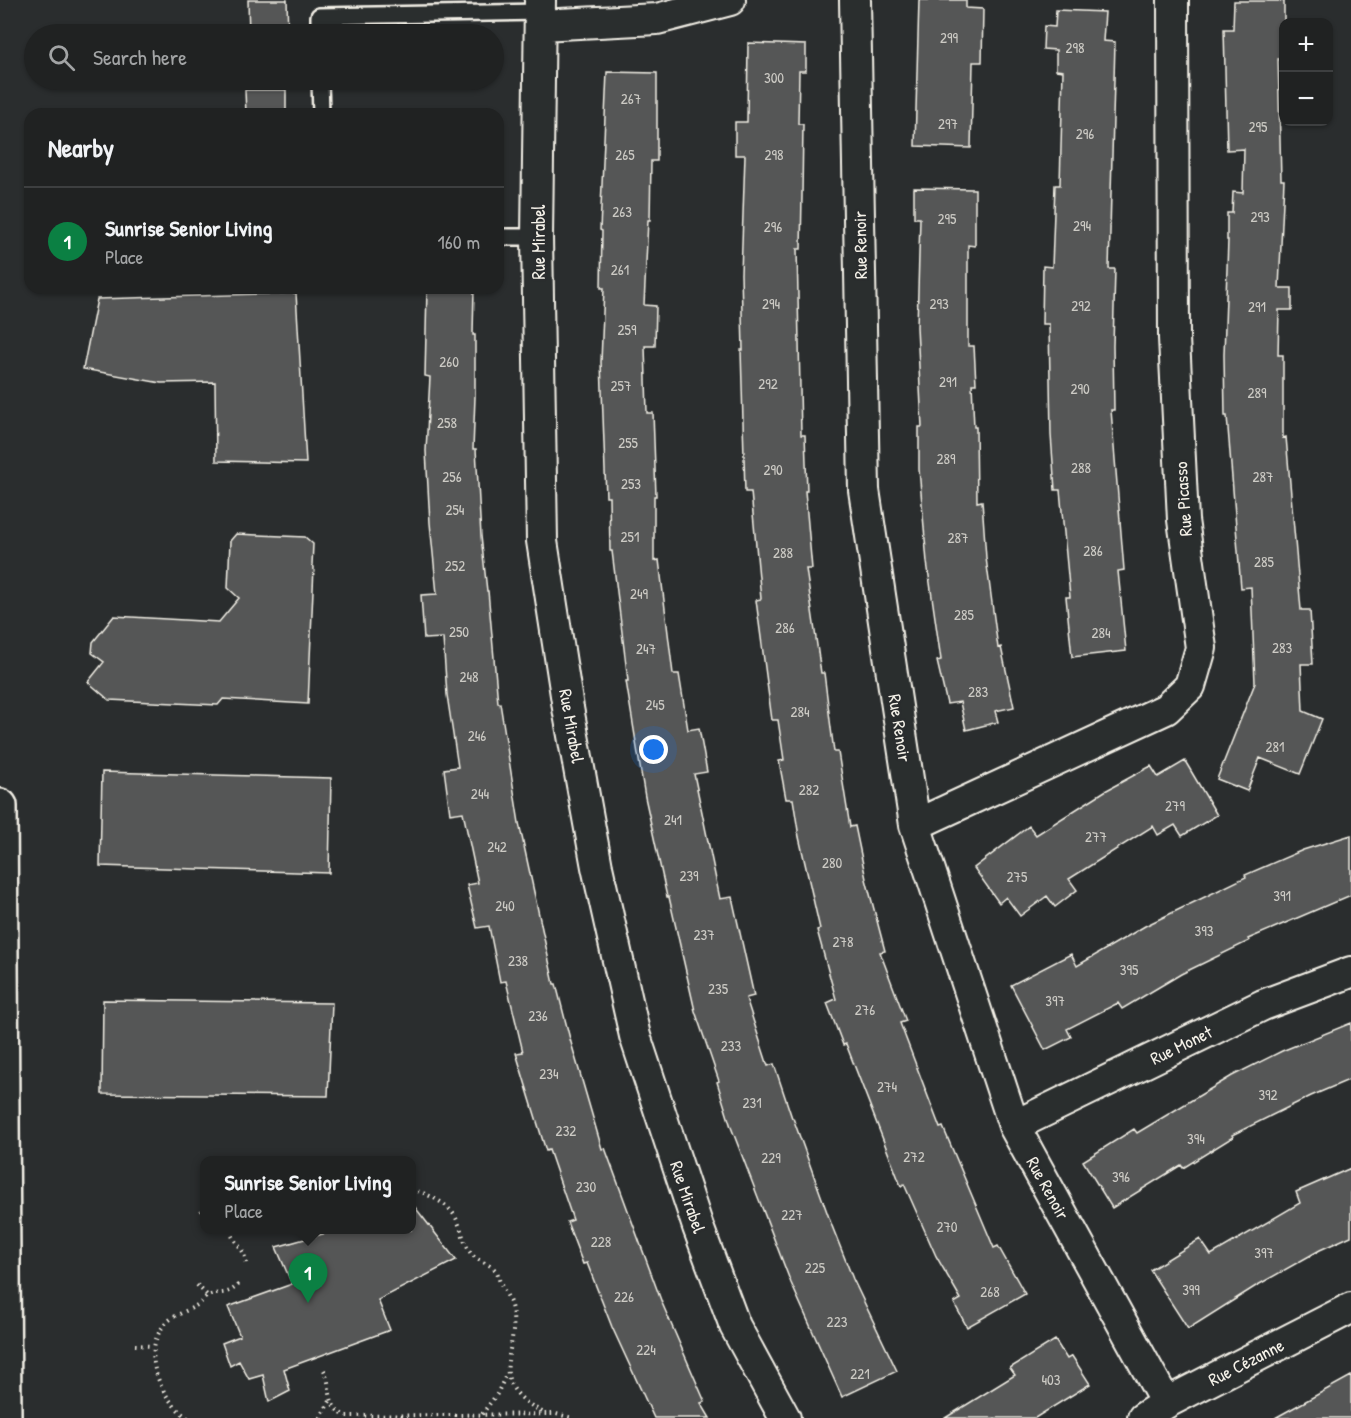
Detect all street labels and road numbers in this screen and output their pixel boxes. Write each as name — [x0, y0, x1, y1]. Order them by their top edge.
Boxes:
street label: Rue Mirabel — [526, 204, 551, 279]
street label: Rue Renoir — [847, 211, 873, 279]
street label: Rue Picasso — [1168, 461, 1198, 537]
street label: Rue Mirabel — [553, 687, 591, 765]
street label: Rue Renoir — [882, 692, 918, 764]
street label: Rue Monet — [1146, 1019, 1217, 1071]
street label: Rue Renoir — [1020, 1152, 1076, 1224]
street label: Rue Mirabel — [664, 1158, 712, 1237]
street label: Rue Cézanne — [1204, 1332, 1288, 1392]

